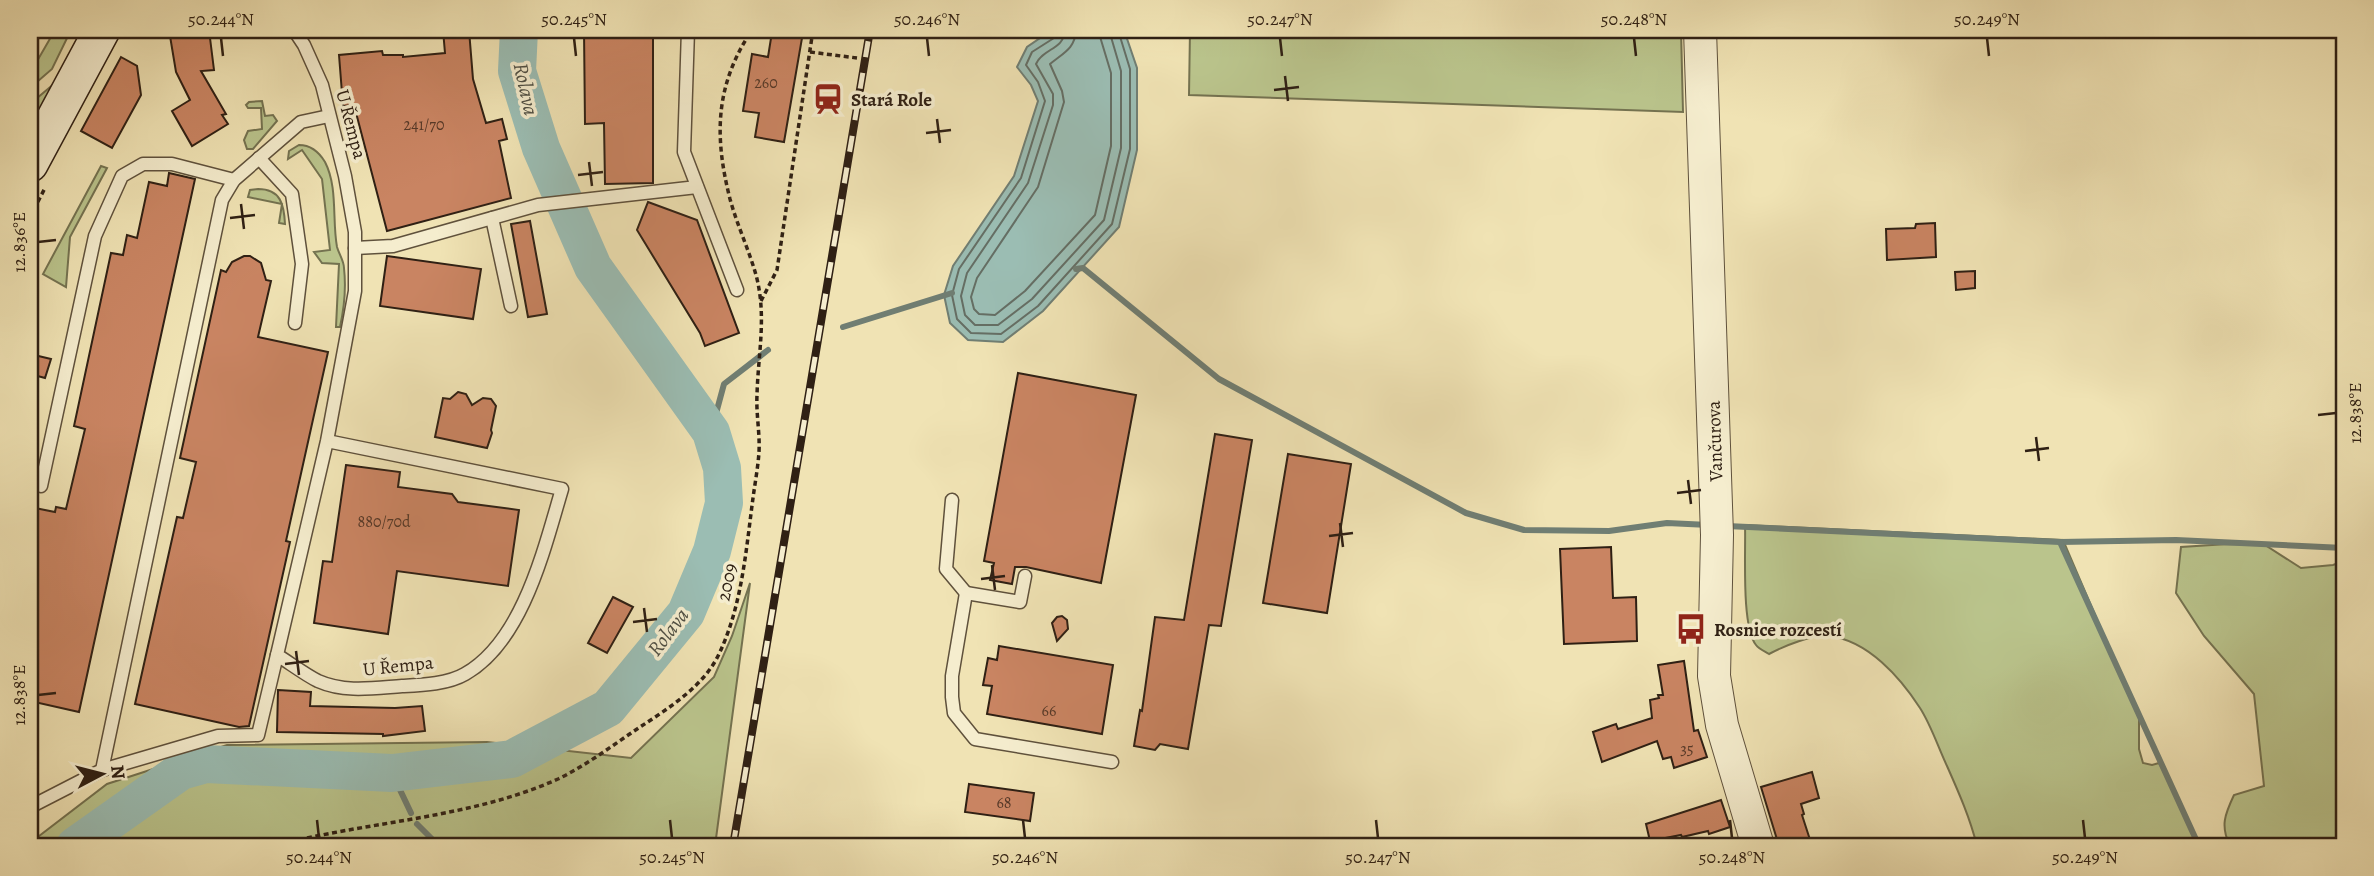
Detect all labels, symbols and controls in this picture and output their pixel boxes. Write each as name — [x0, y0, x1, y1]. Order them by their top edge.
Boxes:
text: 50.244°N — [188, 7, 254, 31]
text: 50.245°N — [541, 7, 607, 31]
text: 50.246°N — [894, 7, 960, 31]
text: 50.247°N — [1247, 7, 1313, 31]
text: 50.248°N — [1601, 7, 1667, 31]
text: 50.249°N — [1954, 7, 2020, 31]
water label: Rolava — [507, 60, 545, 118]
house number: 260 — [754, 72, 778, 94]
station icon: Stará Role — [811, 82, 845, 116]
street label: U Řempa — [329, 87, 373, 162]
place label: Stará Role — [851, 87, 932, 113]
house number: 241/70 — [404, 114, 444, 136]
text: 12.836°E — [7, 212, 31, 272]
text: 12.838°E — [2343, 382, 2367, 444]
street label: Vančurova — [1701, 400, 1729, 483]
house number: 880/70d — [357, 511, 411, 533]
street label: 2009 — [710, 561, 744, 603]
water label: Rolava — [641, 602, 695, 662]
bus stop icon: Rosnice rozcestí — [1674, 612, 1708, 646]
place label: Rosnice rozcestí — [1714, 617, 1842, 643]
street label: U Řempa — [361, 649, 435, 683]
text: 12.838°E — [7, 664, 31, 726]
house number: 66 — [1042, 700, 1056, 722]
house number: 35 — [1680, 738, 1694, 760]
north arrow — [66, 740, 136, 810]
text: N — [104, 764, 132, 781]
house number: 68 — [996, 792, 1012, 814]
text: 50.244°N — [286, 845, 352, 869]
text: 50.245°N — [639, 845, 705, 869]
text: 50.246°N — [992, 845, 1058, 869]
text: 50.247°N — [1345, 845, 1411, 869]
text: 50.248°N — [1699, 845, 1765, 869]
text: 50.249°N — [2052, 845, 2118, 869]

